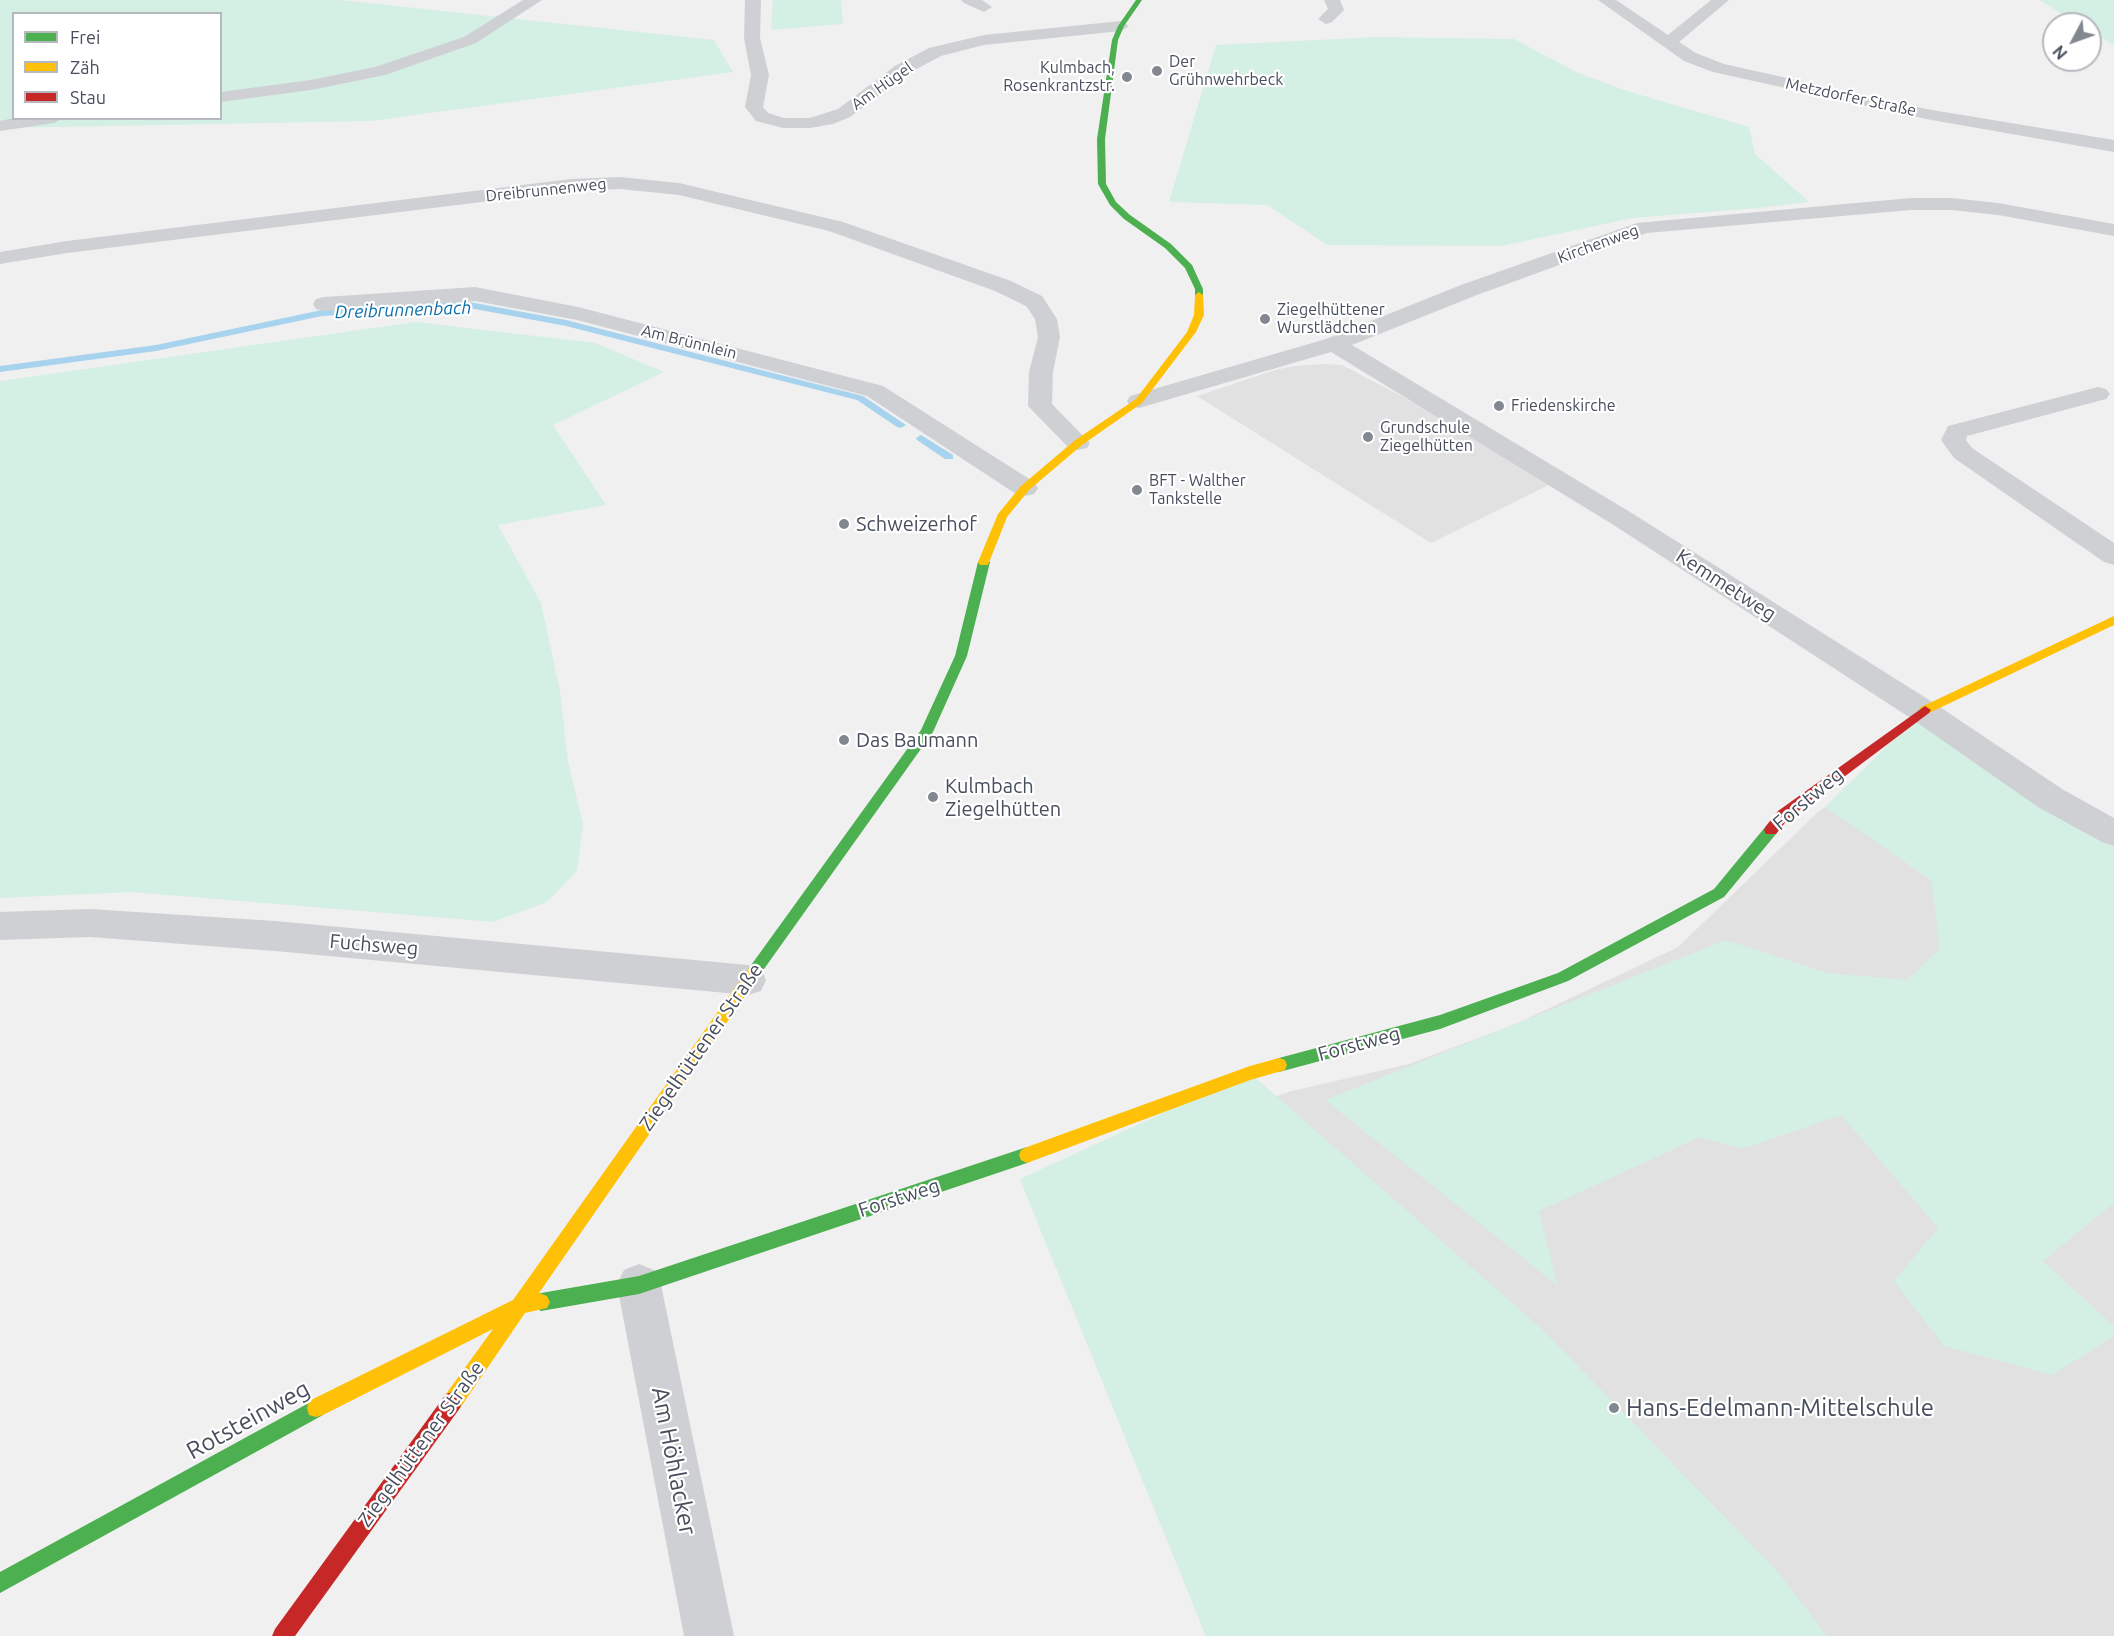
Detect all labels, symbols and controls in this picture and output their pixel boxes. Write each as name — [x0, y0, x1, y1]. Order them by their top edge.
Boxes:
legend — [12, 12, 222, 120]
north arrow — [2042, 12, 2102, 72]
text: Frei — [70, 27, 100, 47]
text: N — [2049, 42, 2071, 63]
place label: Der Grühnwehrbeck — [1169, 52, 1283, 90]
text: Zäh — [70, 57, 100, 77]
street label: Am Hügel — [848, 58, 916, 114]
place label: Kulmbach, Rosenkrantzstr. — [1003, 58, 1115, 96]
marker: Der Grühnwehrbeck — [1150, 64, 1164, 78]
marker: Kulmbach, Rosenkrantzstr. — [1120, 70, 1134, 84]
street label: Metzdorfer Straße — [1784, 74, 1918, 120]
text: Stau — [70, 87, 106, 107]
street label: Dreibrunnenweg — [485, 174, 607, 206]
street label: Kirchenweg — [1555, 220, 1641, 268]
water label: Dreibrunnenbach — [334, 297, 472, 323]
place label: Ziegelhüttener Wurstlädchen — [1277, 300, 1385, 338]
marker: Ziegelhüttener Wurstlädchen — [1258, 312, 1272, 326]
street label: Am Brünnlein — [639, 321, 739, 363]
place label: Friedenskirche — [1511, 396, 1616, 416]
marker: Friedenskirche — [1492, 399, 1506, 413]
place label: Grundschule Ziegelhütten — [1380, 418, 1473, 456]
marker: Grundschule Ziegelhütten — [1361, 430, 1375, 444]
place label: BFT - Walther Tankstelle — [1149, 471, 1246, 509]
marker: BFT - Walther Tankstelle — [1130, 483, 1144, 497]
place label: Schweizerhof — [856, 512, 977, 536]
marker: Schweizerhof — [837, 517, 851, 531]
street label: Kemmetweg — [1671, 544, 1781, 626]
place label: Das Baumann — [856, 728, 978, 752]
marker: Das Baumann — [837, 733, 851, 747]
street label: Forstweg — [1768, 763, 1848, 835]
place label: Kulmbach Ziegelhütten — [945, 774, 1061, 821]
marker: Kulmbach Ziegelhütten — [926, 790, 940, 804]
street label: Fuchsweg — [329, 929, 419, 961]
street label: Ziegelhüttener Straße — [634, 959, 768, 1135]
street label: Forstweg — [1315, 1021, 1403, 1067]
street label: Forstweg — [855, 1174, 943, 1222]
street label: Ziegelhüttener Straße — [353, 1357, 489, 1531]
street label: Rotsteinweg — [181, 1374, 315, 1466]
street label: Am Höhlacker — [646, 1385, 702, 1537]
place label: Hans-Edelmann-Mittelschule — [1626, 1394, 1934, 1422]
marker: Hans-Edelmann-Mittelschule — [1607, 1401, 1621, 1415]

